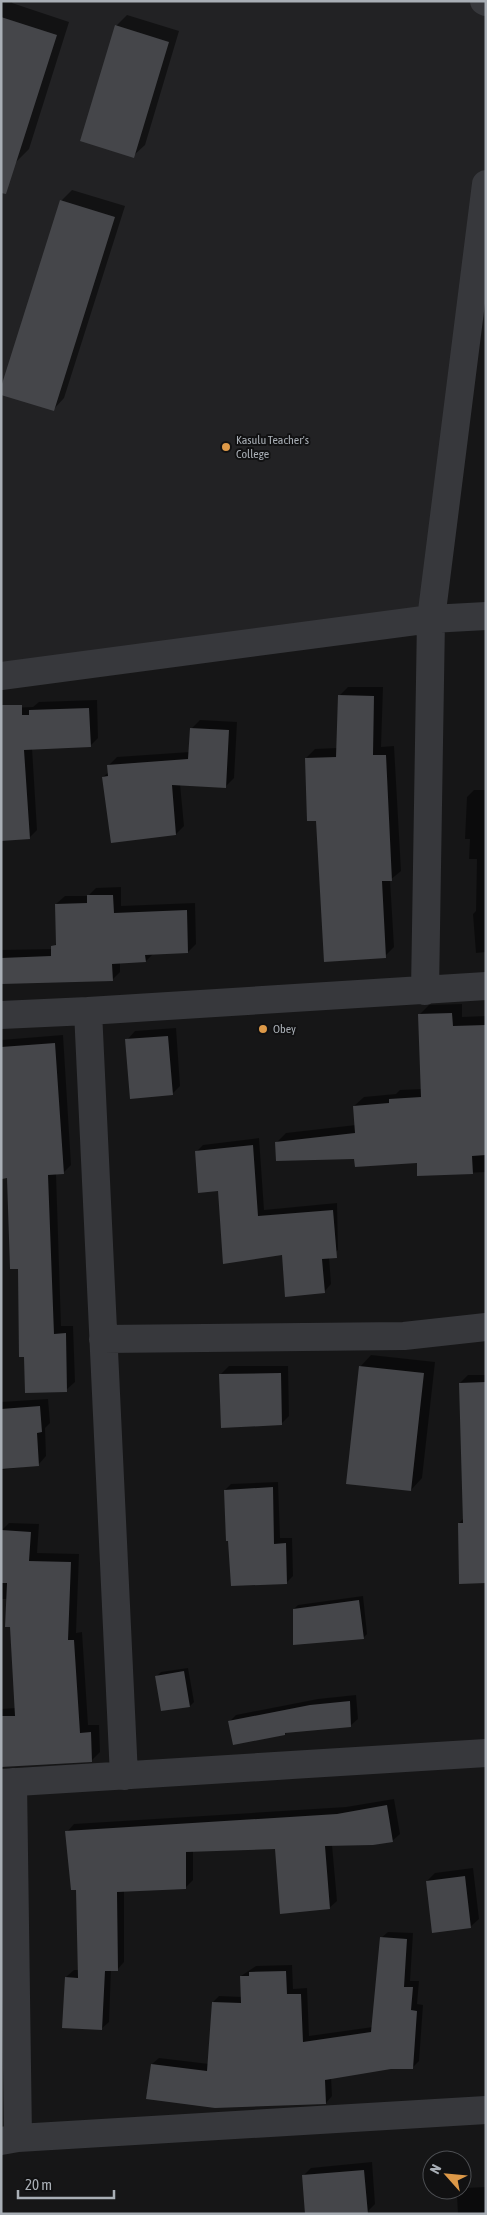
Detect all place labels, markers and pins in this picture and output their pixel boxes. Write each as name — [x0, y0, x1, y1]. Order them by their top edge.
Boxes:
place label: Kasulu Teacher's College — [236, 433, 309, 461]
marker: Kasulu Teacher's College — [220, 441, 232, 453]
place label: Obey — [273, 1022, 296, 1036]
marker: Obey — [257, 1023, 269, 1035]

